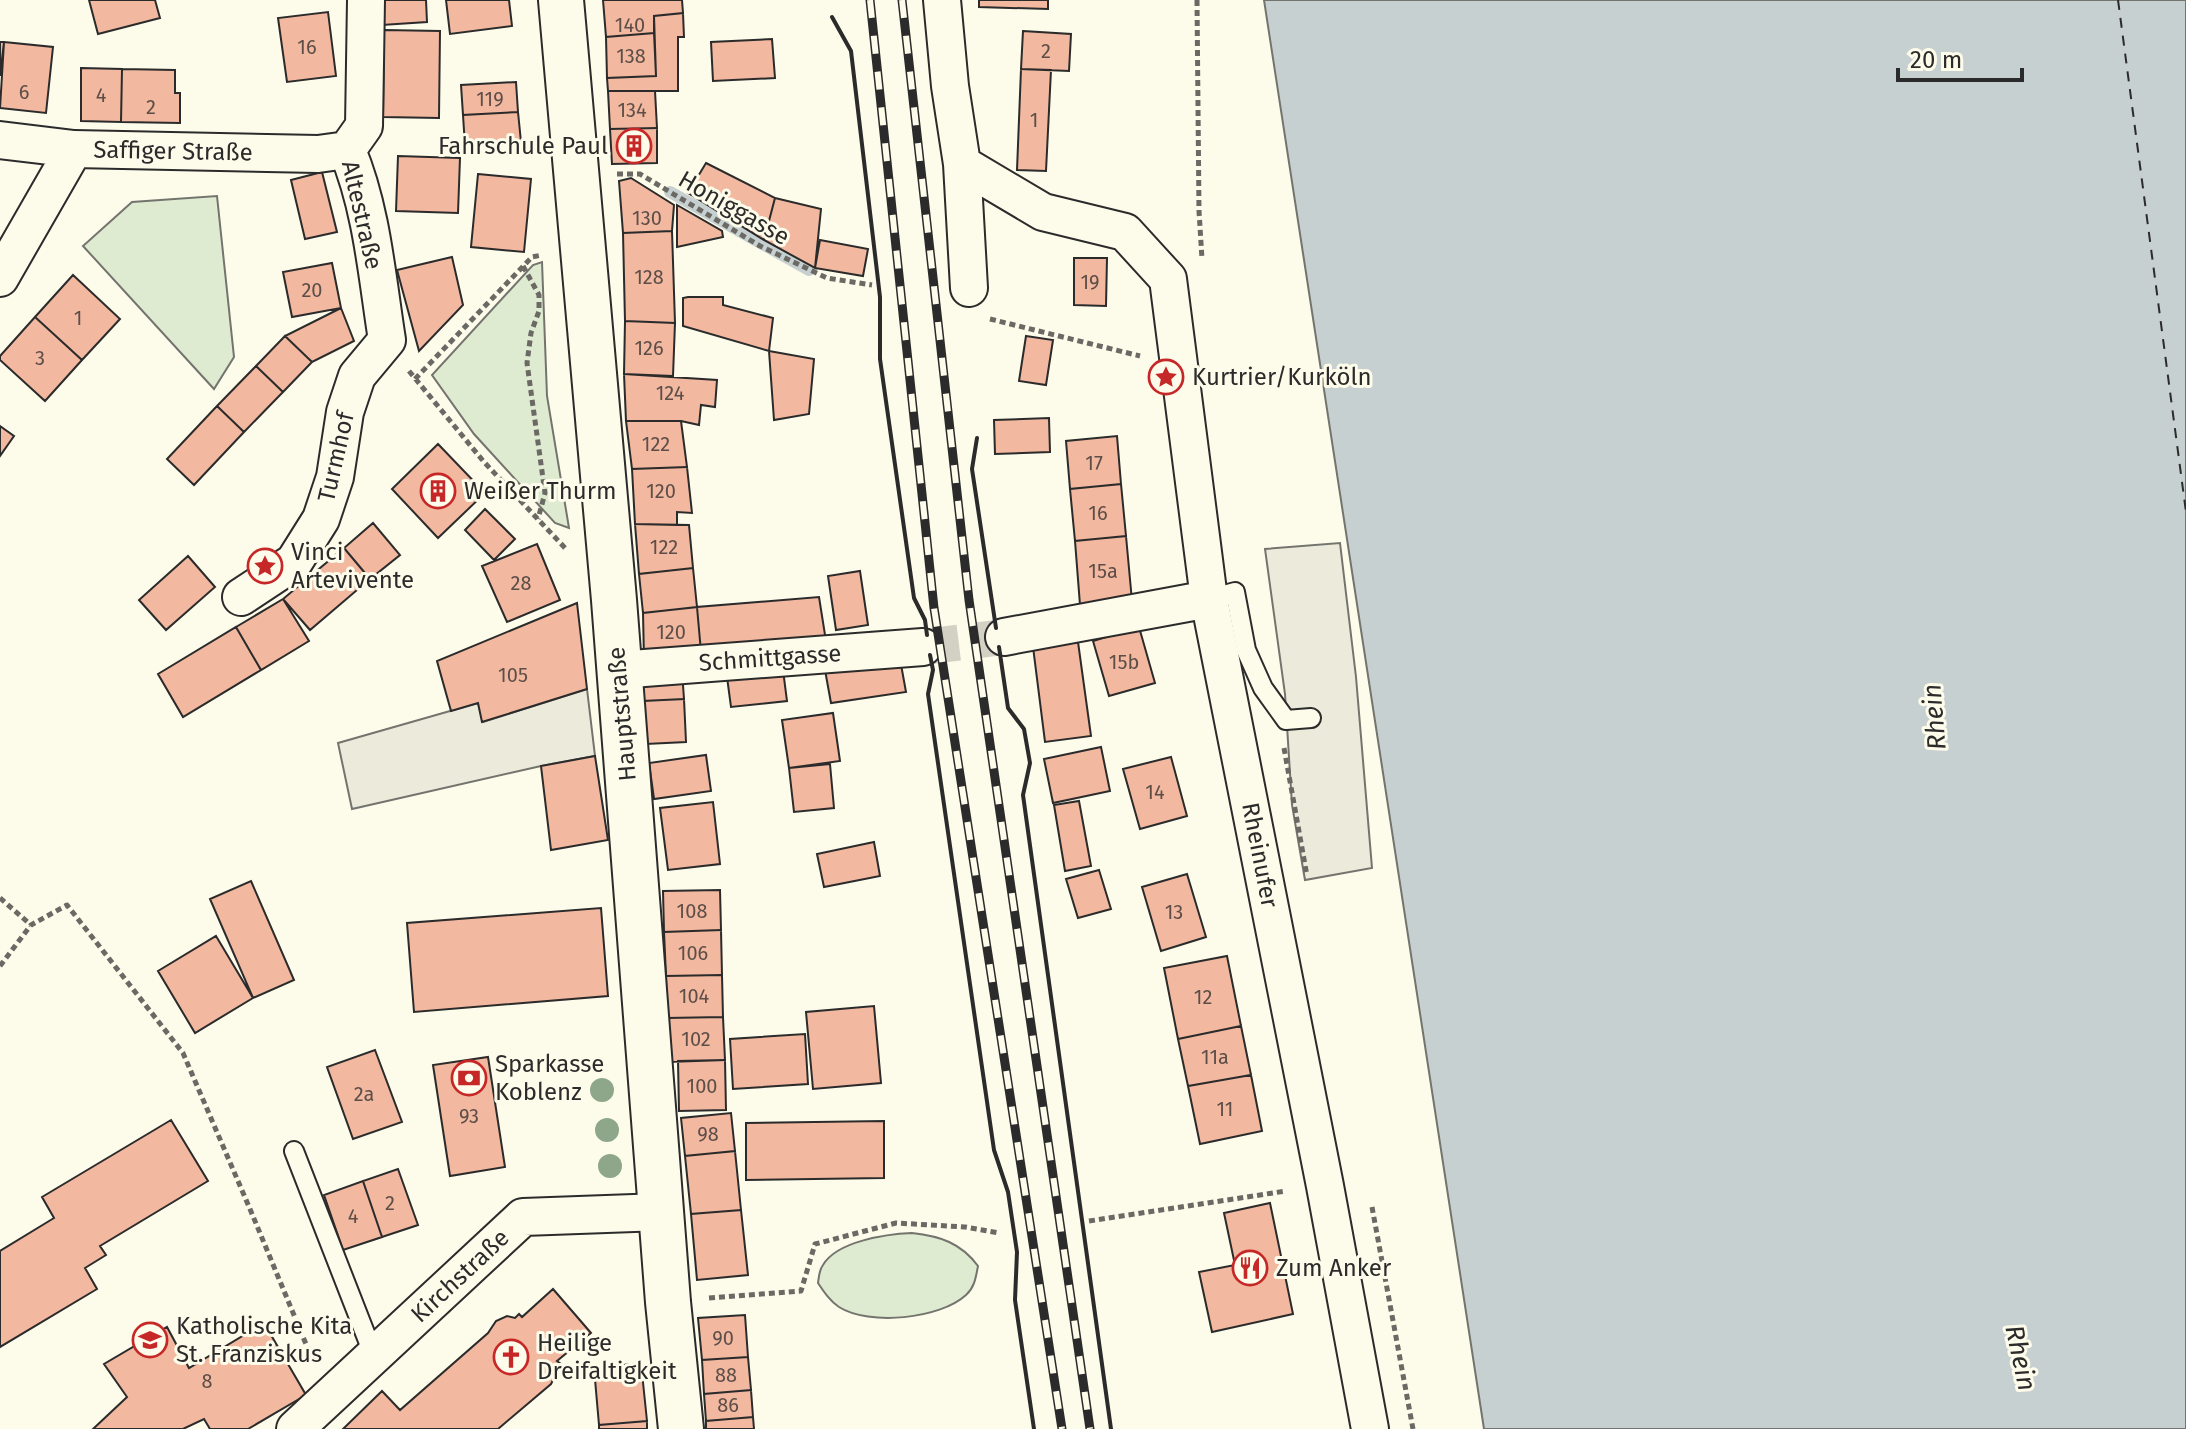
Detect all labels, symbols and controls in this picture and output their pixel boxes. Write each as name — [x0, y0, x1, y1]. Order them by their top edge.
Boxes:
house number: 140 — [615, 13, 645, 37]
scale bar — [1898, 32, 2022, 82]
house number: 16 — [297, 35, 317, 59]
house number: 2 — [1041, 39, 1051, 63]
house number: 138 — [616, 44, 646, 68]
text: 20 m — [1910, 46, 1962, 74]
house number: 6 — [19, 80, 29, 104]
house number: 4 — [96, 83, 107, 107]
house number: 119 — [476, 87, 504, 111]
house number: 2 — [146, 95, 156, 119]
house number: 134 — [617, 98, 647, 122]
house number: 1 — [1030, 108, 1038, 132]
building icon: Fahrschule Paul — [615, 127, 653, 165]
place label: Fahrschule Paul — [438, 132, 608, 160]
street label: Saffiger Straße — [93, 136, 253, 166]
street label: Altestraße — [336, 158, 388, 272]
street label: Honiggasse — [673, 165, 795, 251]
house number: 130 — [632, 206, 662, 230]
house number: 128 — [634, 265, 664, 289]
house number: 19 — [1080, 270, 1100, 294]
house number: 20 — [301, 278, 323, 302]
house number: 1 — [74, 306, 82, 330]
house number: 126 — [634, 336, 664, 360]
house number: 3 — [35, 346, 45, 370]
place icon: Kurtrier/Kurköln — [1147, 358, 1185, 396]
place label: Kurtrier/Kurköln — [1192, 363, 1372, 391]
house number: 124 — [656, 381, 685, 405]
street label: Turmhof — [312, 407, 360, 505]
house number: 122 — [642, 432, 670, 456]
house number: 17 — [1085, 451, 1103, 475]
building icon: Weißer Thurm — [419, 472, 457, 510]
place label: Weißer Thurm — [464, 477, 617, 505]
house number: 120 — [646, 479, 676, 503]
house number: 16 — [1088, 501, 1108, 525]
house number: 122 — [650, 535, 678, 559]
place label: Vinci Artevivente — [291, 538, 414, 594]
place icon: Vinci Artevivente — [246, 547, 284, 585]
house number: 15a — [1088, 559, 1118, 583]
house number: 28 — [511, 571, 531, 595]
house number: 120 — [656, 620, 686, 644]
street label: Schmittgasse — [698, 639, 842, 677]
street label: Hauptstraße — [602, 646, 642, 782]
house number: 15b — [1109, 650, 1139, 674]
house number: 105 — [498, 663, 528, 687]
water label: Rhein — [1916, 682, 1953, 751]
house number: 14 — [1145, 780, 1165, 804]
street label: Rheinufer — [1236, 800, 1284, 911]
house number: 108 — [677, 899, 707, 923]
house number: 13 — [1165, 900, 1183, 924]
house number: 106 — [678, 941, 708, 965]
house number: 104 — [679, 984, 710, 1008]
house number: 12 — [1194, 985, 1212, 1009]
house number: 102 — [681, 1027, 711, 1051]
house number: 11a — [1201, 1045, 1229, 1069]
place label: Sparkasse Koblenz — [495, 1050, 604, 1106]
bank icon: Sparkasse Koblenz — [450, 1059, 488, 1097]
house number: 100 — [687, 1074, 717, 1098]
house number: 2a — [354, 1082, 374, 1106]
house number: 11 — [1216, 1097, 1234, 1121]
house number: 93 — [459, 1104, 479, 1128]
house number: 98 — [697, 1122, 719, 1146]
house number: 2 — [385, 1191, 395, 1215]
house number: 4 — [348, 1204, 359, 1228]
street label: Kirchstraße — [405, 1224, 515, 1328]
restaurant icon: Zum Anker — [1231, 1249, 1269, 1287]
place label: Zum Anker — [1276, 1254, 1392, 1282]
place label: Katholische Kita St. Franziskus — [176, 1312, 352, 1368]
school or university icon: Katholische Kita St. Franziskus — [131, 1321, 169, 1359]
water label: Rhein — [1998, 1322, 2043, 1394]
house number: 90 — [712, 1326, 734, 1350]
place label: Heilige Dreifaltigkeit — [537, 1329, 677, 1385]
church icon: Heilige Dreifaltigkeit — [492, 1338, 530, 1376]
house number: 88 — [715, 1363, 737, 1387]
house number: 8 — [201, 1369, 213, 1393]
house number: 86 — [717, 1393, 739, 1417]

